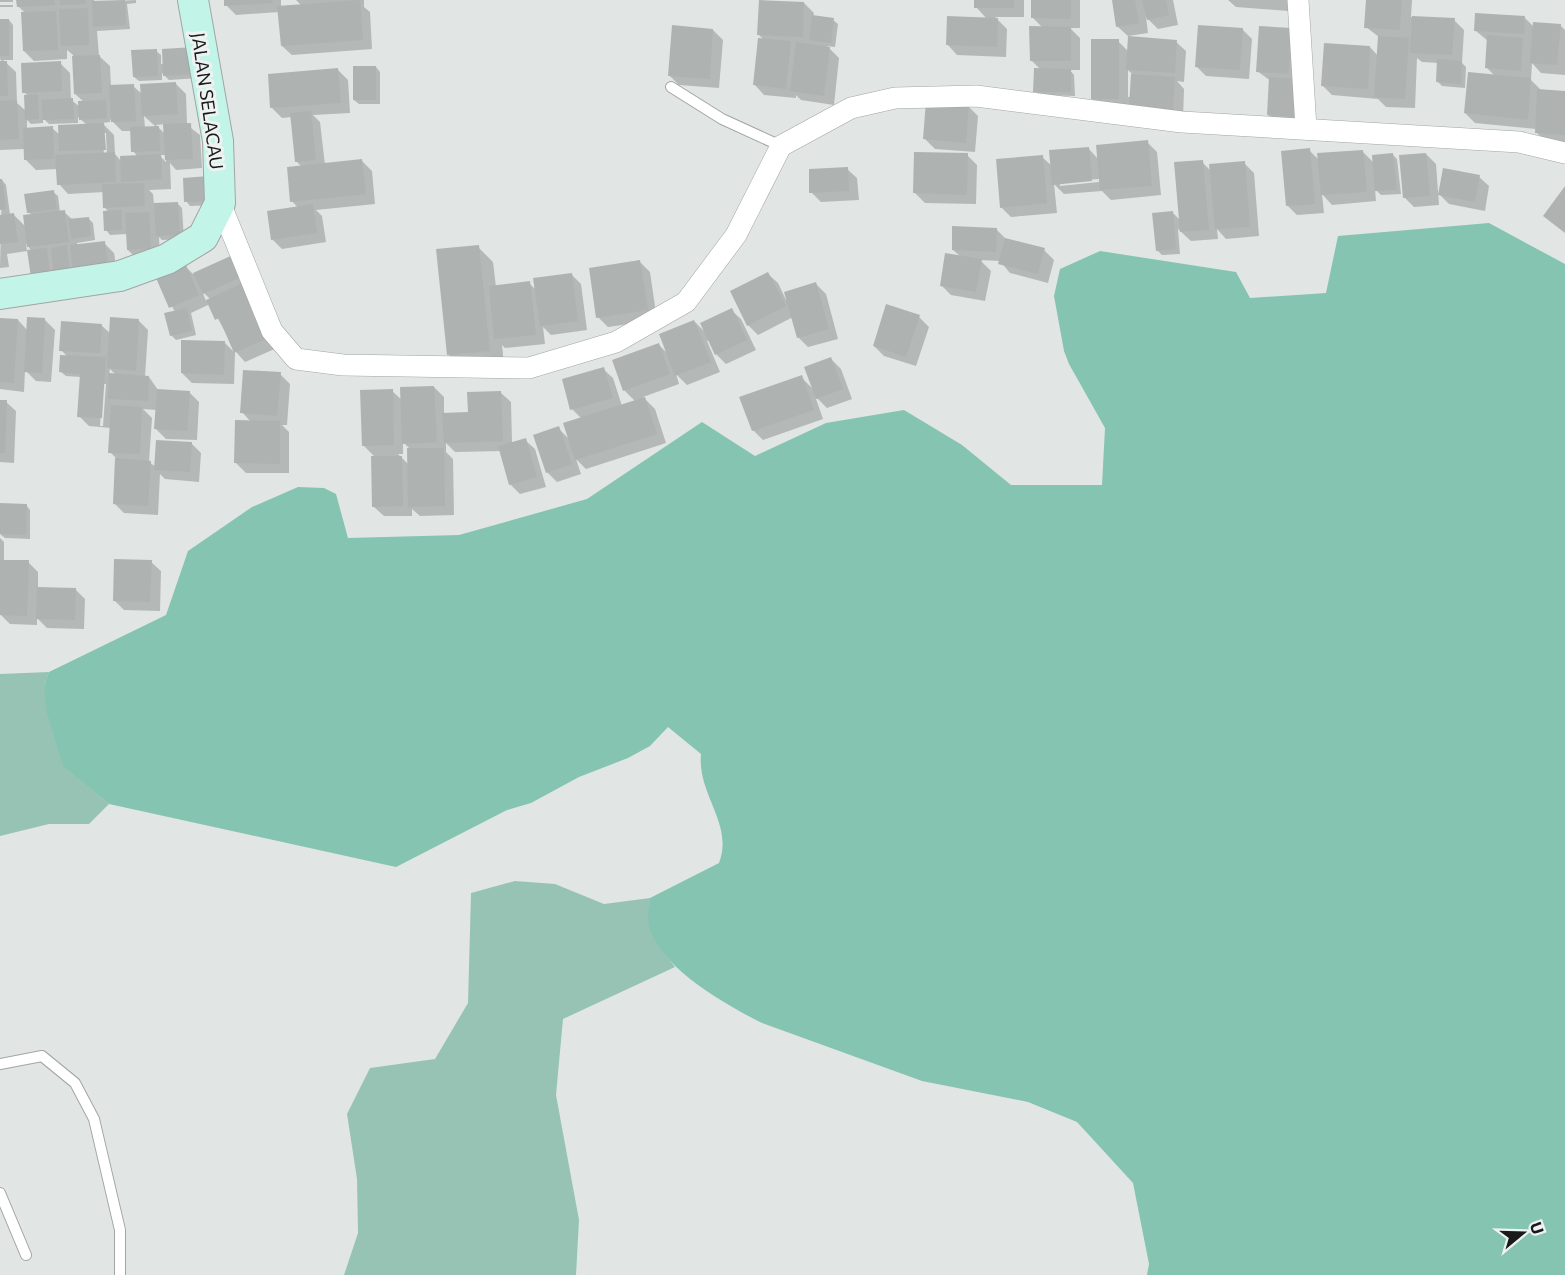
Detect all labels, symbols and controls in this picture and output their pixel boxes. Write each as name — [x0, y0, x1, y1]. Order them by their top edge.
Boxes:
street label: JALAN SELACAU — [187, 31, 229, 171]
north arrow — [1493, 1203, 1553, 1263]
text: U — [1527, 1219, 1549, 1237]

